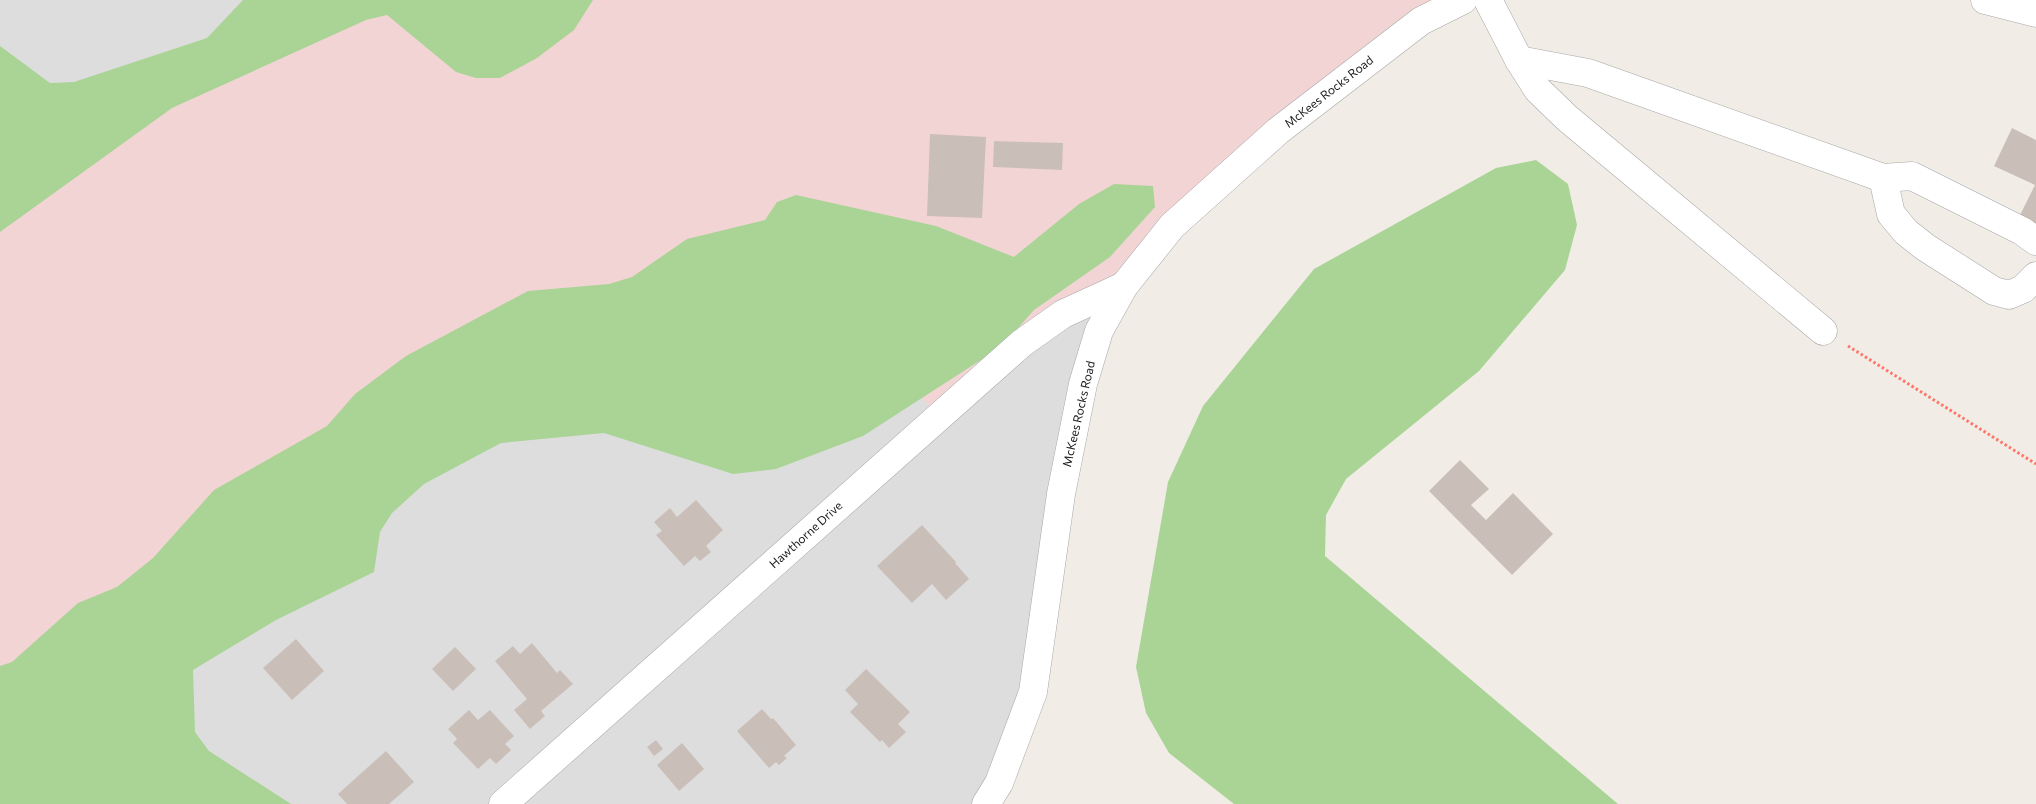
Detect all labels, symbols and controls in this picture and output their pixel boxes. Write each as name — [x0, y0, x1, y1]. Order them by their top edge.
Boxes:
street label: McKees Rocks Road — [1281, 52, 1375, 130]
street label: McKees Rocks Road — [1059, 359, 1097, 468]
street label: Hawthorne Drive — [766, 498, 845, 571]

